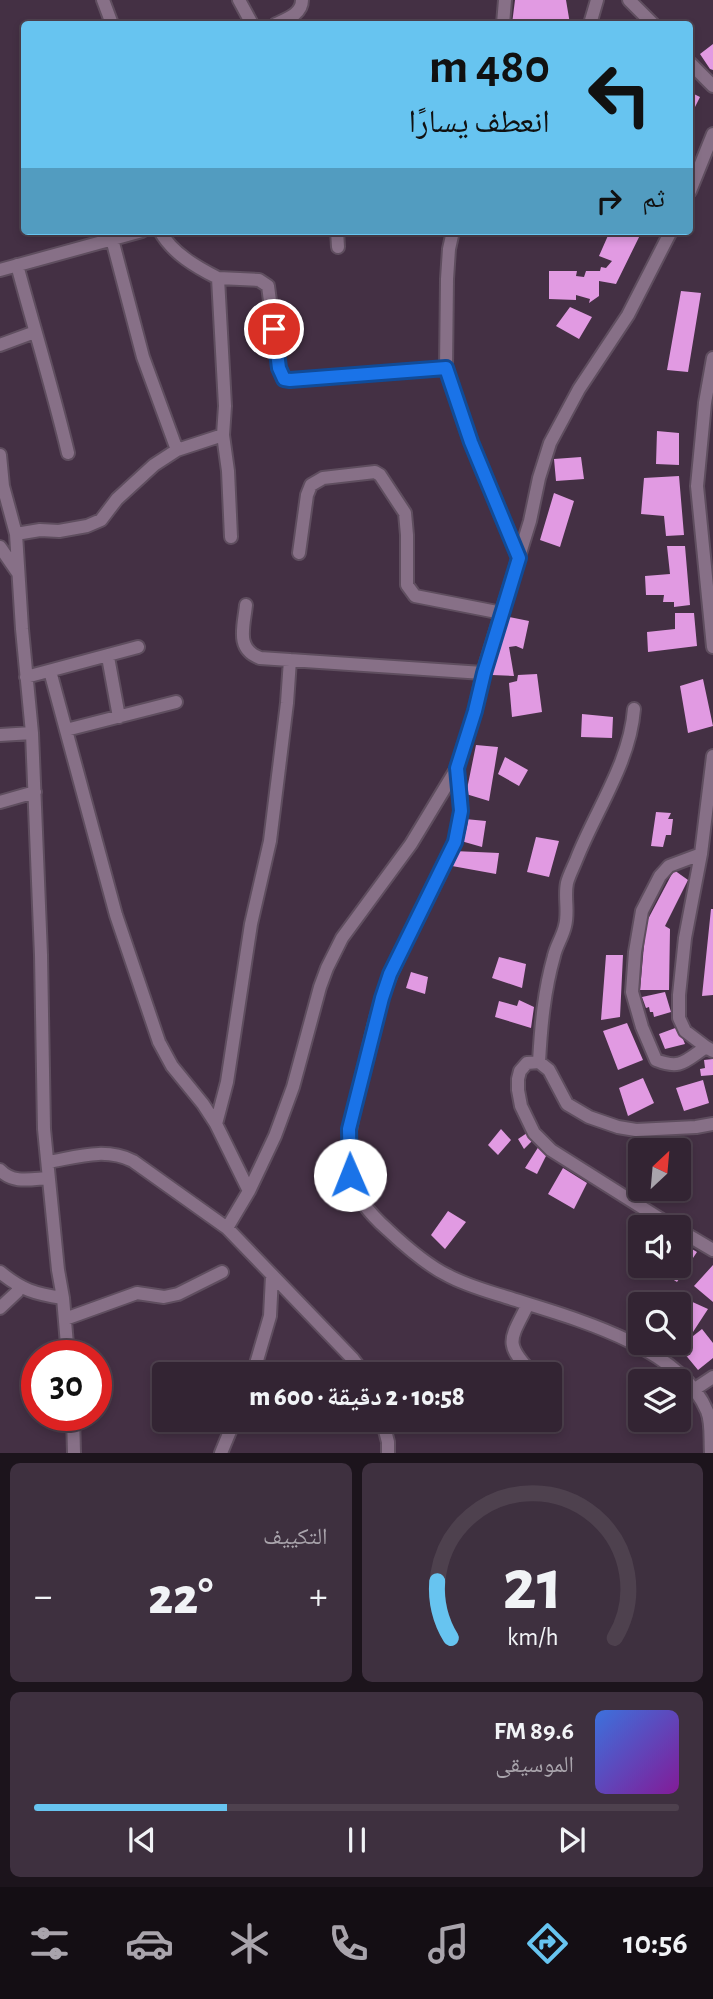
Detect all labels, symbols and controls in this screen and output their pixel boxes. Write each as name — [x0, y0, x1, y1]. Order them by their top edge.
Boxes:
text: 480 m — [429, 43, 550, 92]
icon: left — [574, 49, 665, 140]
text: انعطف يسارًا — [409, 106, 550, 138]
icon: right — [590, 182, 628, 220]
text: ثم — [642, 186, 665, 212]
pin — [244, 299, 304, 359]
icon: arrive — [255, 310, 293, 348]
position arrow — [313, 1138, 387, 1212]
north arrow — [628, 1138, 691, 1200]
map controls — [628, 1138, 691, 1432]
button: sound — [628, 1215, 691, 1278]
button: search — [628, 1292, 691, 1355]
speed limit sign: 30 — [21, 1340, 112, 1431]
button: layers — [628, 1369, 691, 1432]
text: 10:58 · 2 دقيقة · 600 m — [249, 1384, 465, 1410]
text: التكييف — [263, 1526, 328, 1549]
text: 21 — [502, 1551, 563, 1624]
text: 22° — [148, 1571, 213, 1623]
text: − — [34, 1578, 52, 1616]
text: + — [309, 1578, 327, 1616]
text: km/h — [506, 1625, 558, 1650]
text: 89.6 FM — [494, 1718, 574, 1744]
text: الموسيقى — [495, 1754, 574, 1777]
icon: previous — [123, 1821, 161, 1859]
icon: pause — [338, 1821, 376, 1859]
icon: next — [553, 1821, 591, 1859]
icon: filters — [25, 1919, 74, 1968]
icon: car — [125, 1919, 174, 1968]
icon: climate — [225, 1919, 274, 1968]
icon: phone — [324, 1919, 373, 1968]
icon: music — [424, 1919, 473, 1968]
icon: directions — [523, 1919, 572, 1968]
text: 10:56 — [623, 1927, 688, 1959]

